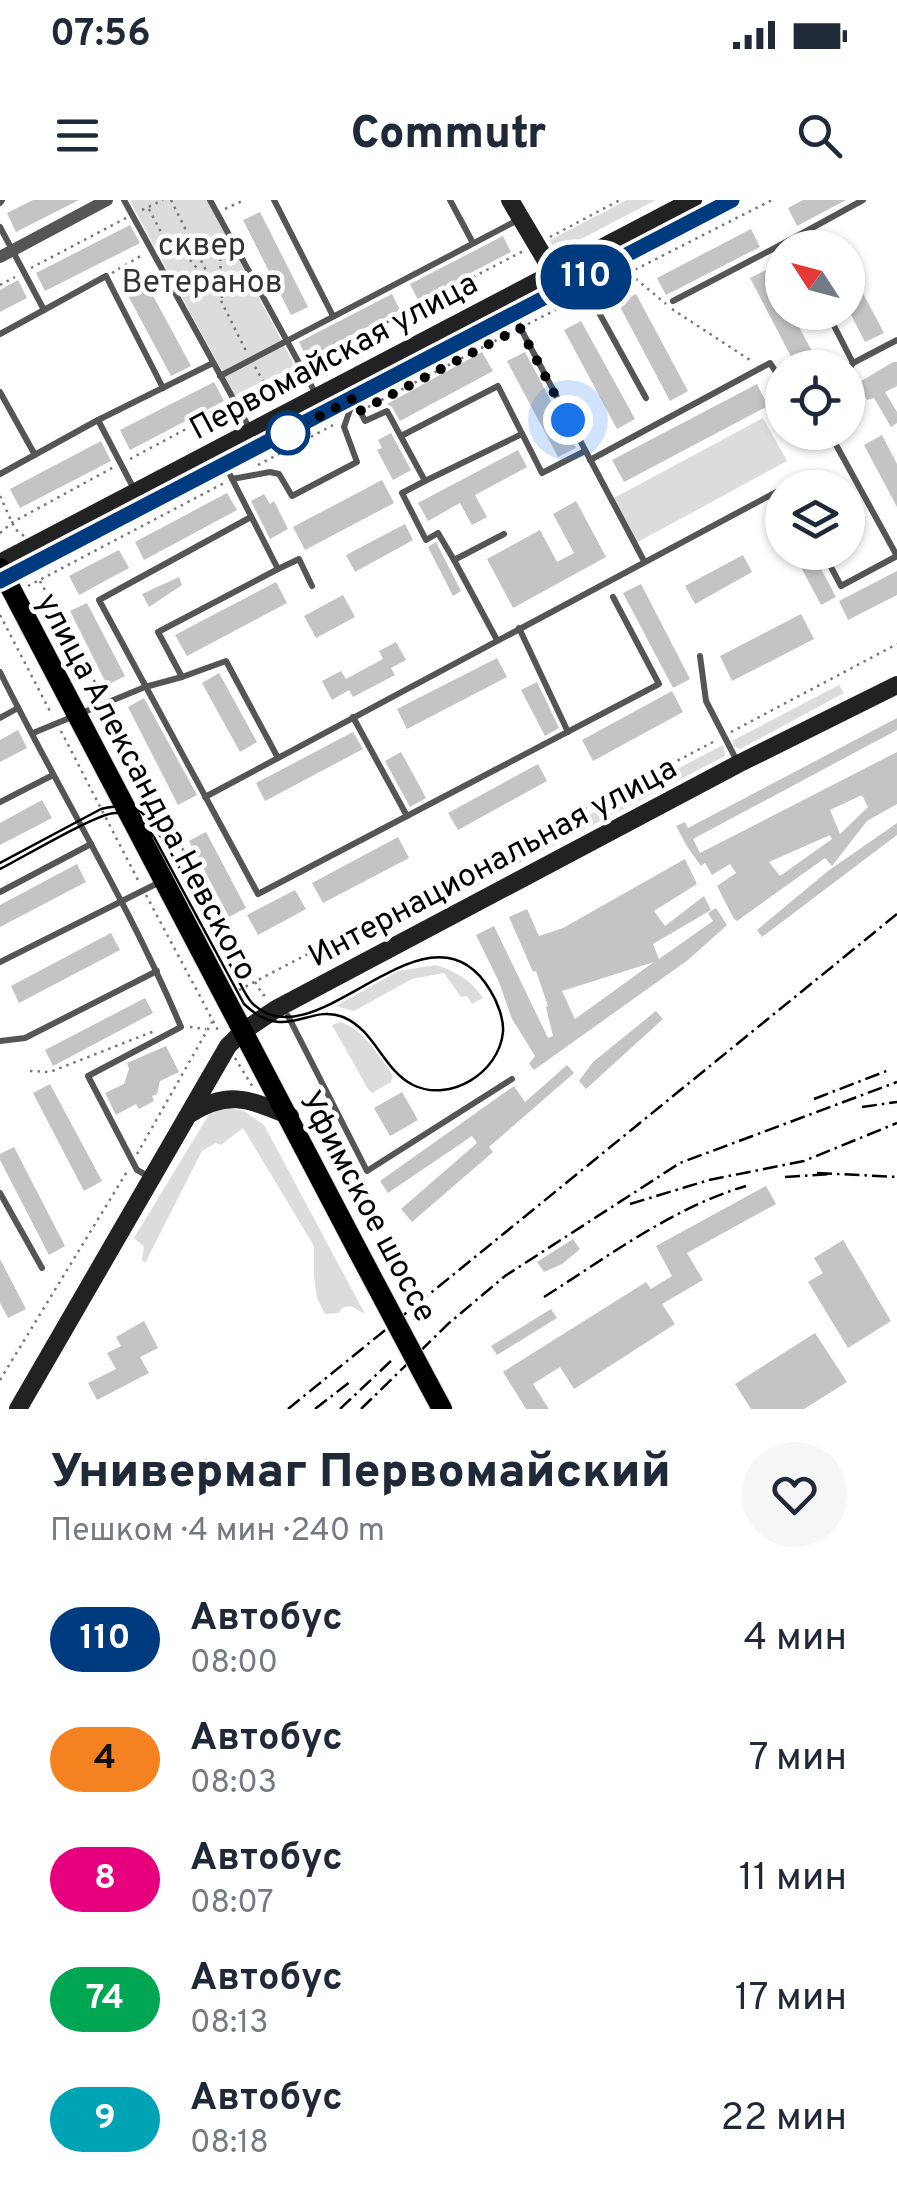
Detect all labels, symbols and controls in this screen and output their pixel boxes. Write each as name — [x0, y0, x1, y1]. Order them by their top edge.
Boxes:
text: 07:56 — [50, 11, 151, 60]
text: Commutr — [351, 107, 546, 164]
icon: menu — [50, 108, 105, 163]
icon: search — [792, 108, 847, 163]
park label: сквер Ветеранов — [121, 227, 283, 304]
north arrow — [765, 230, 865, 330]
map controls — [765, 230, 865, 570]
line badge: 110 — [528, 244, 644, 310]
text: 110 — [560, 255, 612, 299]
street label: Первомайская улица — [184, 265, 485, 451]
button: locate — [765, 350, 865, 450]
your location — [543, 395, 593, 445]
unlabelled marker — [267, 412, 309, 454]
button: layers — [765, 470, 865, 570]
street label: улица Александра Невского — [26, 587, 265, 988]
street label: Интернациональная улица — [302, 749, 684, 978]
street label: Уфимское шоссе — [289, 1085, 444, 1330]
button: heart — [742, 1442, 847, 1547]
text: Универмаг Первомайский — [50, 1444, 671, 1504]
text: Пешком · 4 мин · 240 m — [50, 1512, 385, 1552]
text: Автобус — [190, 1595, 343, 1644]
text: 4 мин — [744, 1615, 847, 1664]
text: 110 — [79, 1617, 131, 1661]
text: 08:00 — [190, 1644, 278, 1684]
text: Автобус — [190, 1715, 343, 1764]
text: 7 мин — [749, 1735, 847, 1784]
text: 4 — [94, 1737, 116, 1781]
text: 08:03 — [190, 1764, 277, 1804]
text: Автобус — [190, 1835, 343, 1884]
text: 11 мин — [739, 1855, 847, 1904]
text: 8 — [94, 1857, 116, 1901]
text: 08:07 — [190, 1884, 274, 1924]
text: Автобус — [190, 1955, 343, 2004]
text: 17 мин — [735, 1975, 847, 2024]
text: 74 — [86, 1977, 124, 2021]
text: 08:13 — [190, 2004, 269, 2044]
text: Автобус — [190, 2075, 343, 2124]
text: 22 мин — [721, 2095, 847, 2144]
text: 9 — [94, 2097, 116, 2141]
text: 08:18 — [190, 2124, 269, 2164]

